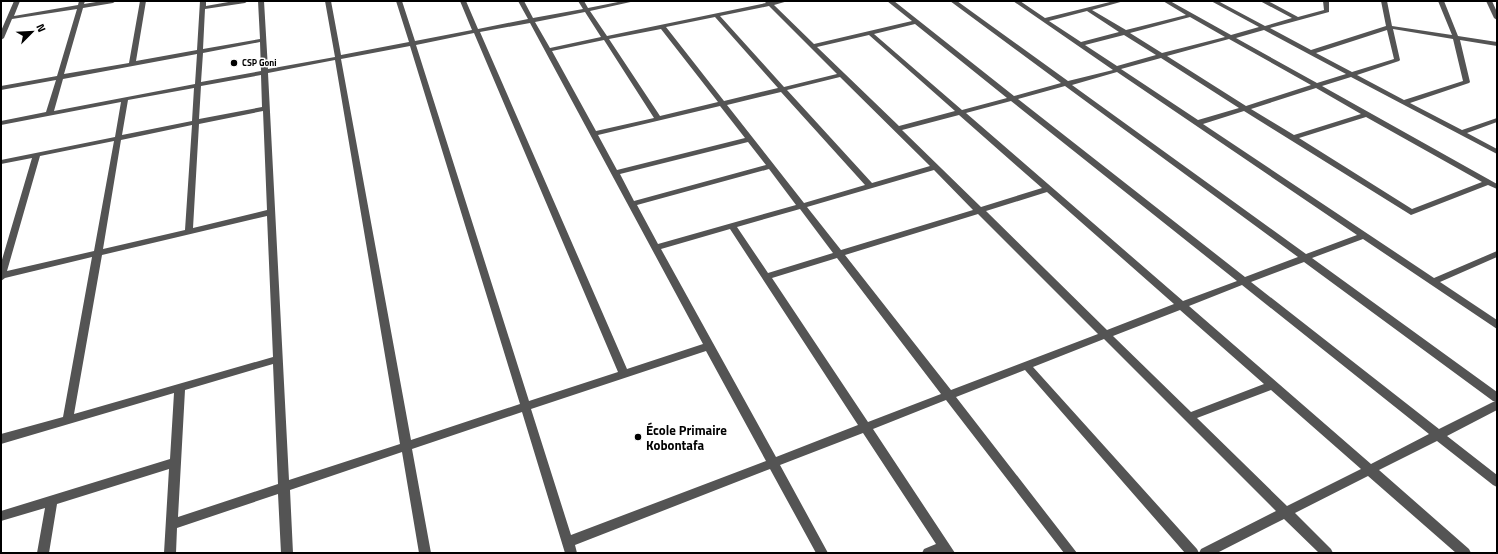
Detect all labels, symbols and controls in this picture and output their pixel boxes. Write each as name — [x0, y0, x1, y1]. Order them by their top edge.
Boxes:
north arrow — [12, 12, 52, 52]
text: N — [32, 21, 50, 35]
place label: CSP Goni — [242, 56, 277, 69]
marker: CSP Goni — [229, 58, 239, 68]
place label: École Primaire Kobontafa — [646, 420, 727, 455]
marker: École Primaire Kobontafa — [633, 432, 643, 442]

